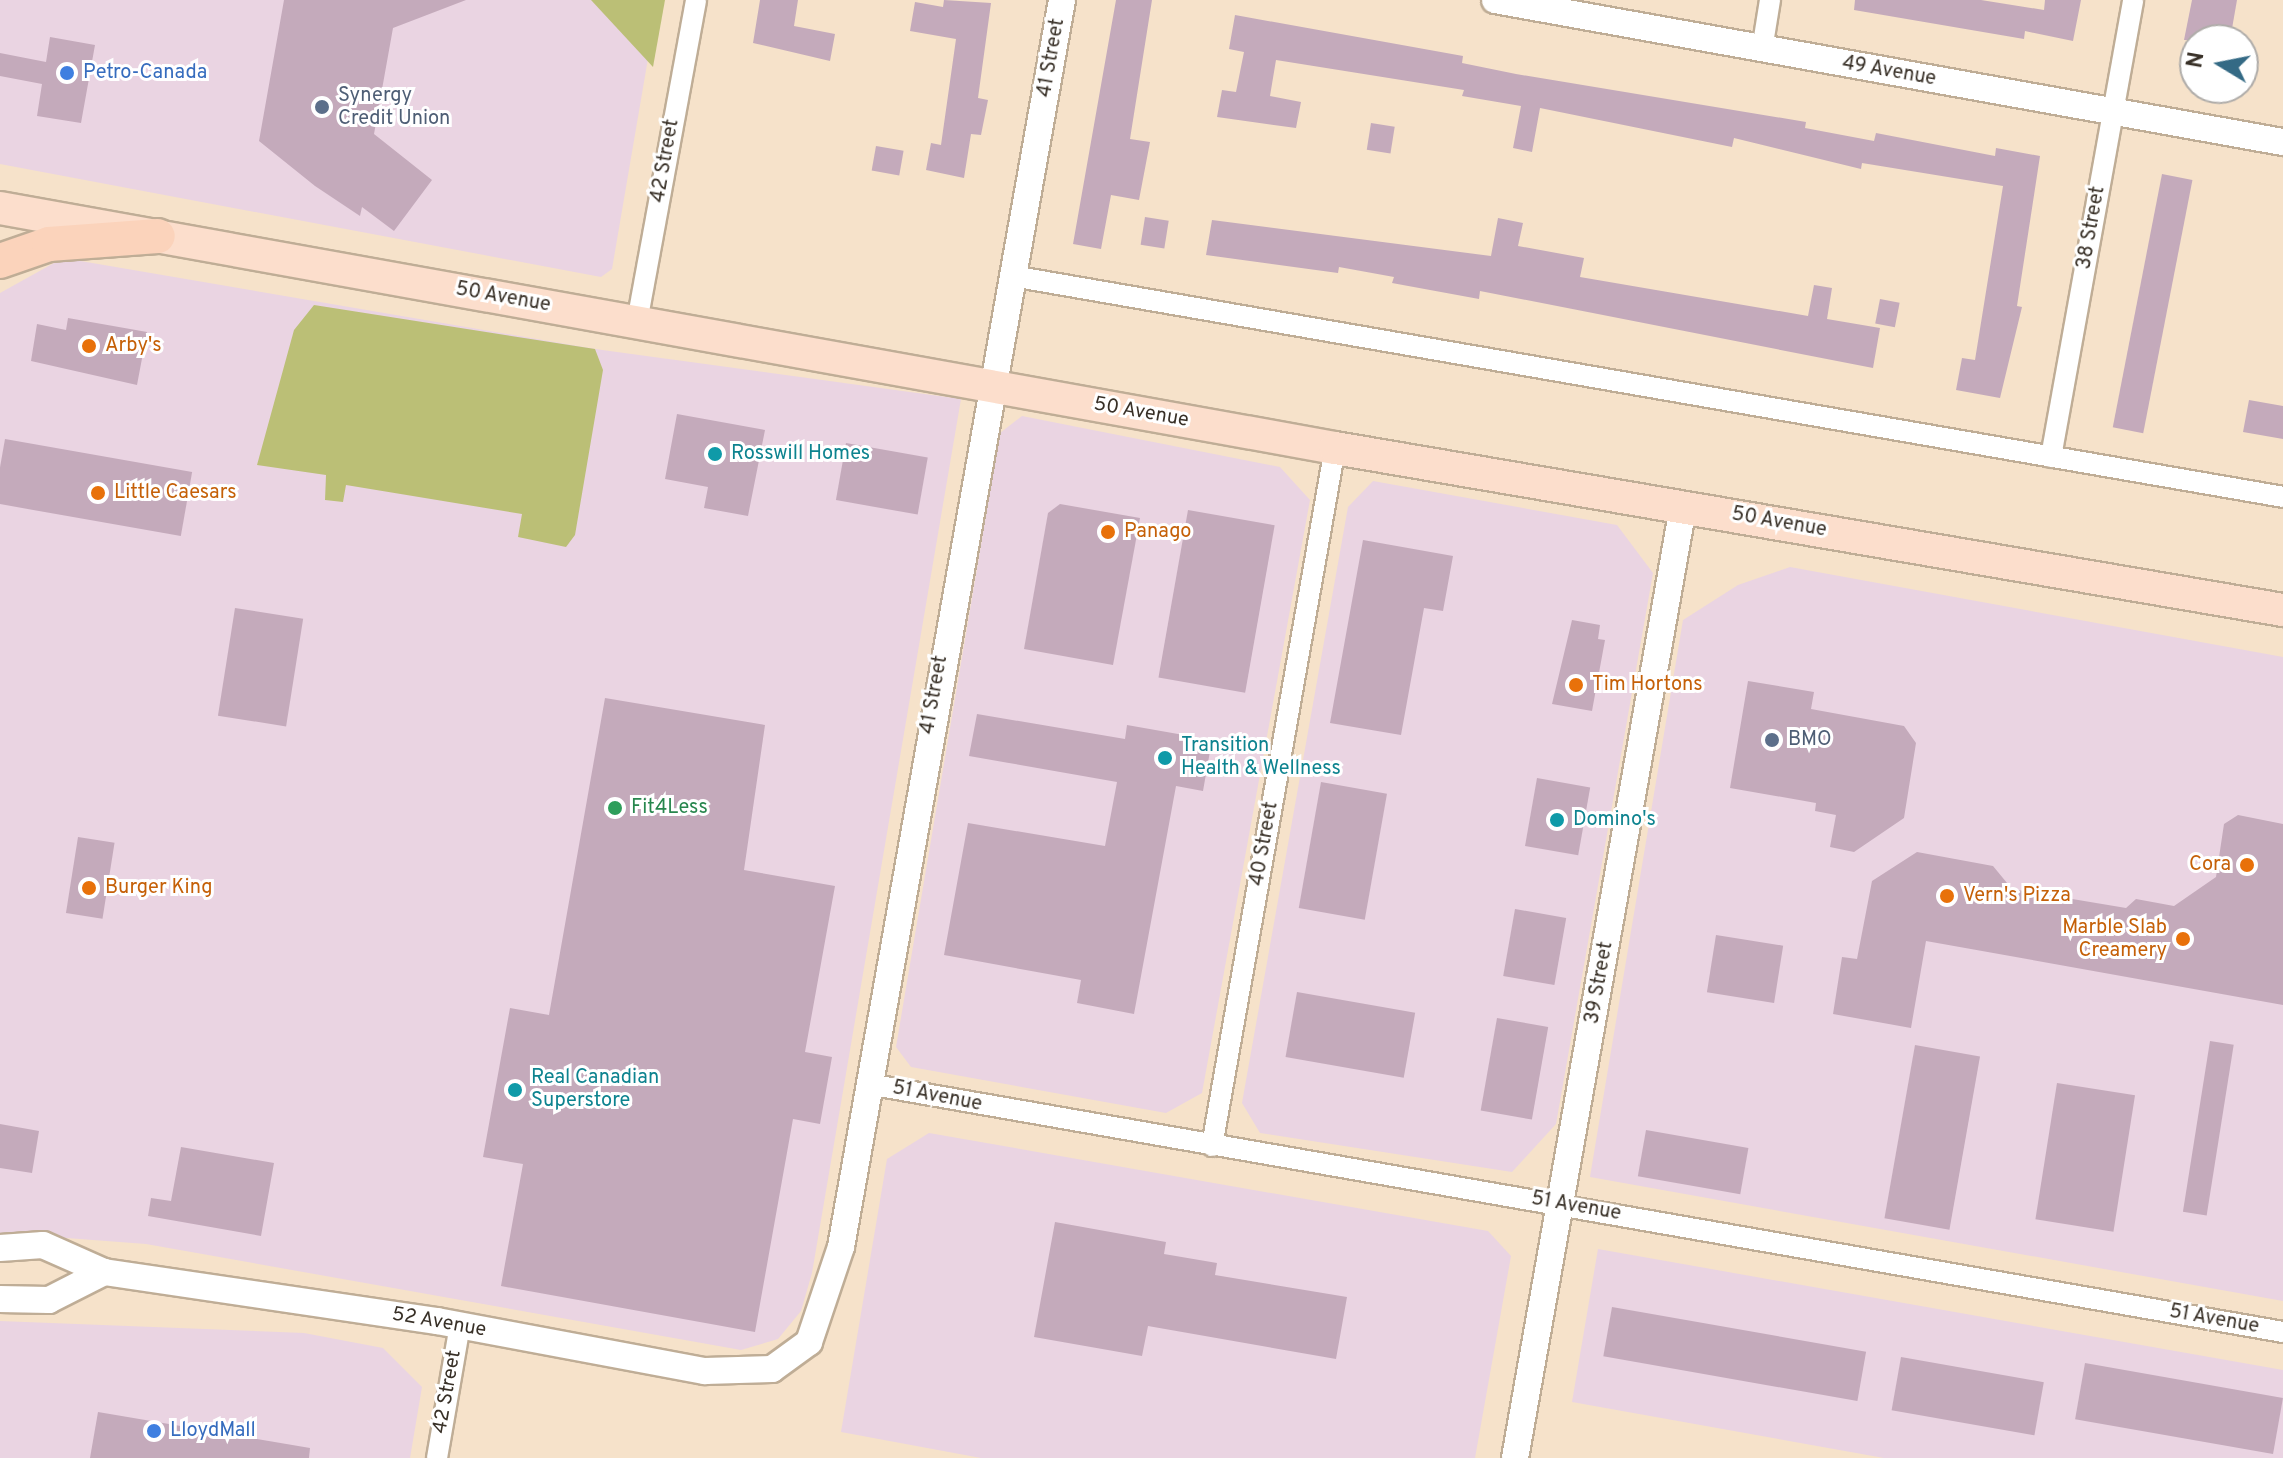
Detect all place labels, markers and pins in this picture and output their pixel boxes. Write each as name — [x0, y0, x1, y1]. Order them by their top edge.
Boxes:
place label: Petro-Canada — [83, 61, 207, 85]
marker: Petro-Canada — [58, 64, 76, 82]
place label: Synergy Credit Union — [338, 84, 450, 131]
marker: Synergy Credit Union — [313, 98, 331, 116]
place label: Arby's — [105, 334, 162, 358]
marker: Arby's — [80, 337, 98, 355]
place label: Rosswill Homes — [731, 442, 870, 466]
marker: Rosswill Homes — [706, 445, 724, 463]
place label: Little Caesars — [114, 481, 237, 505]
marker: Little Caesars — [89, 484, 107, 502]
place label: Panago — [1124, 520, 1191, 544]
marker: Panago — [1099, 523, 1117, 541]
place label: Tim Hortons — [1592, 673, 1703, 697]
marker: Tim Hortons — [1567, 676, 1585, 694]
place label: BMO — [1788, 728, 1832, 752]
marker: BMO — [1763, 731, 1781, 749]
place label: Transition Health & Wellness — [1181, 734, 1341, 781]
marker: Transition Health & Wellness — [1156, 749, 1174, 767]
place label: Fit4Less — [631, 796, 708, 820]
marker: Fit4Less — [606, 799, 624, 817]
place label: Domino's — [1573, 808, 1656, 832]
marker: Domino's — [1548, 811, 1566, 829]
place label: Cora — [2189, 853, 2231, 877]
marker: Cora — [2238, 856, 2256, 874]
place label: Burger King — [105, 876, 212, 900]
marker: Burger King — [80, 879, 98, 897]
place label: Vern's Pizza — [1963, 884, 2071, 908]
marker: Vern's Pizza — [1938, 887, 1956, 905]
place label: Marble Slab Creamery — [2062, 916, 2167, 963]
marker: Marble Slab Creamery — [2174, 930, 2192, 948]
place label: Real Canadian Superstore — [531, 1066, 659, 1113]
marker: Real Canadian Superstore — [506, 1081, 524, 1099]
place label: LloydMall — [170, 1419, 256, 1443]
marker: LloydMall — [145, 1422, 163, 1440]

